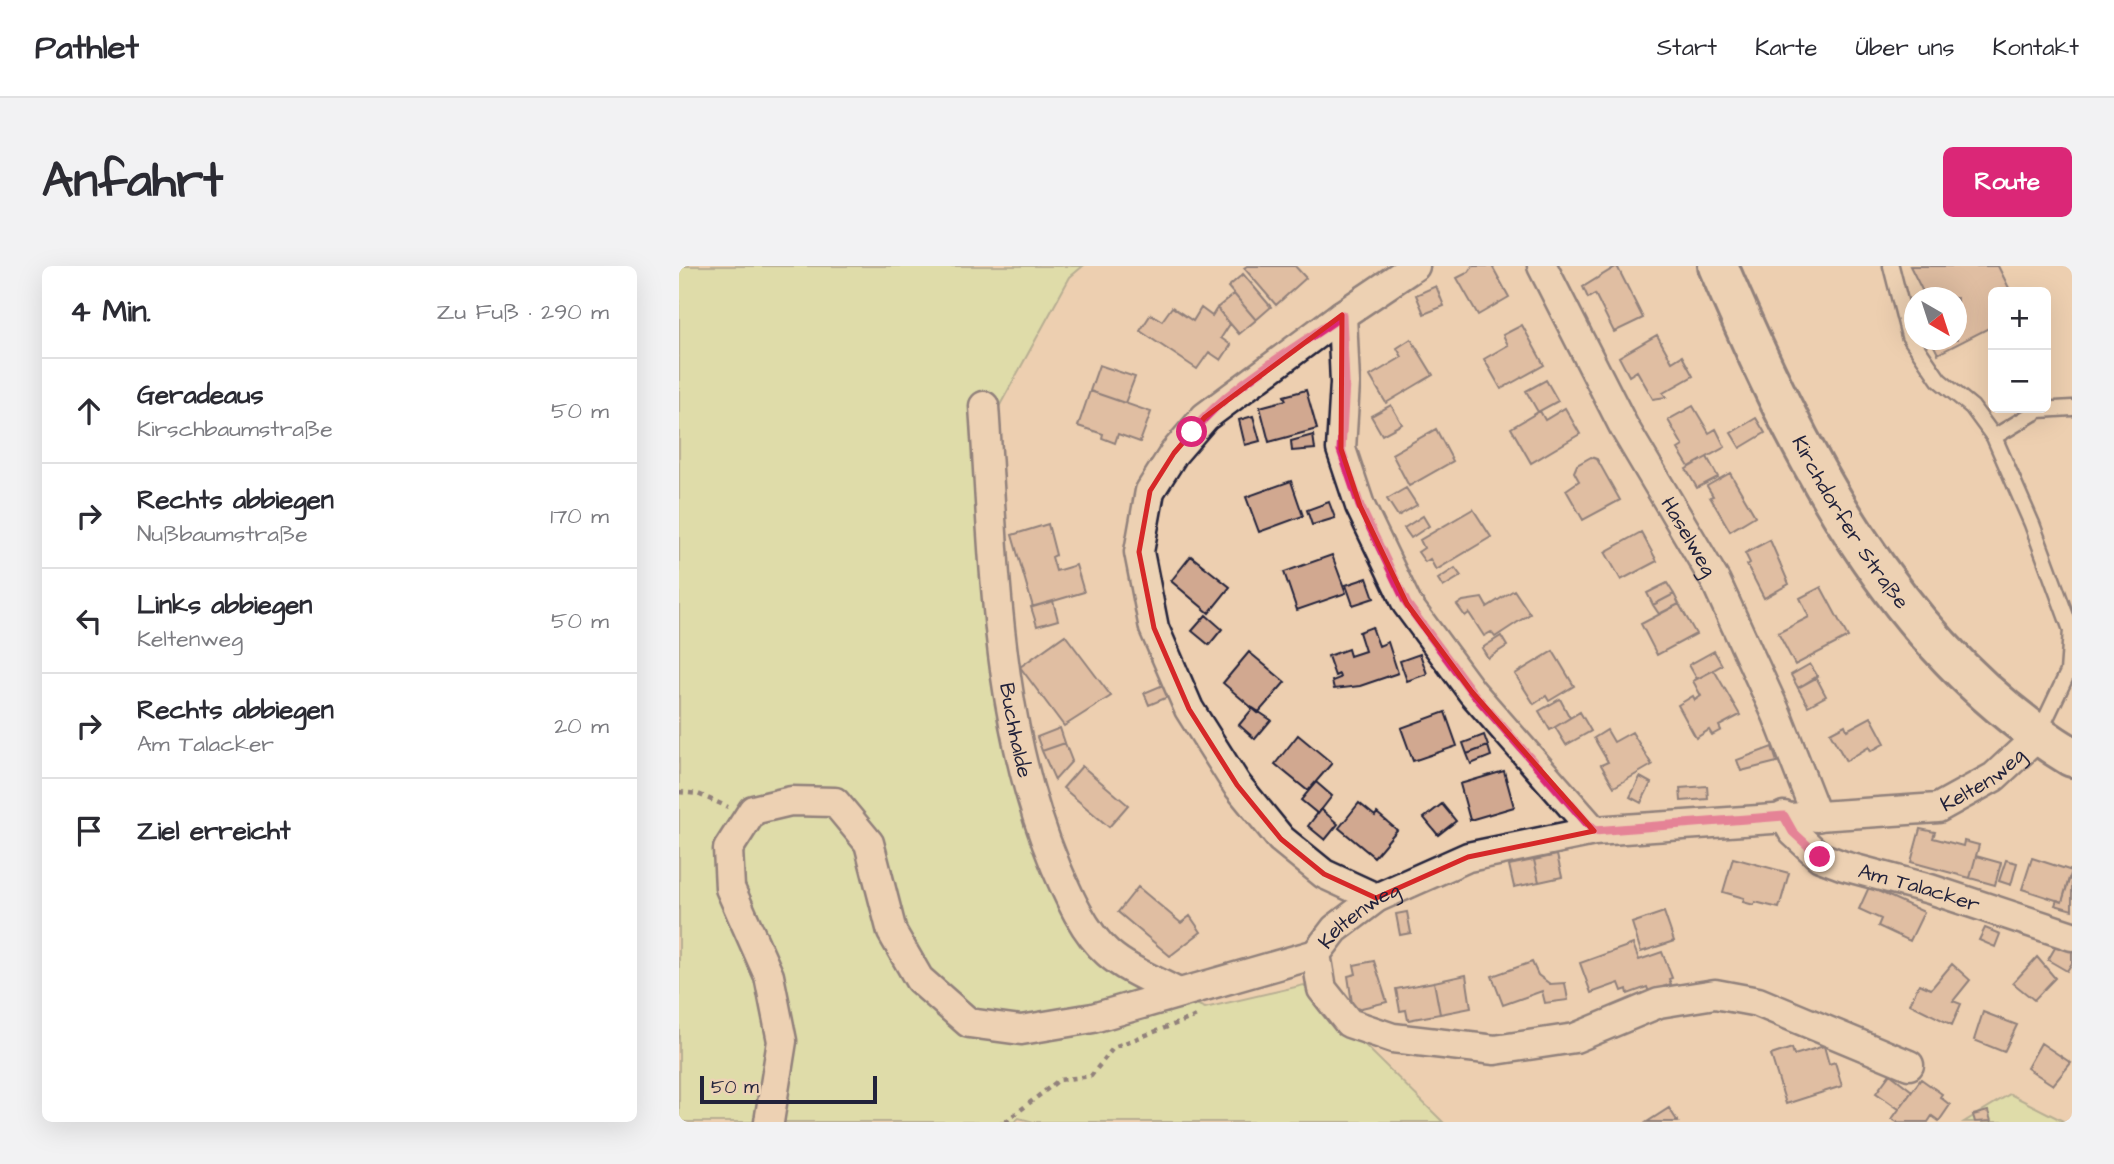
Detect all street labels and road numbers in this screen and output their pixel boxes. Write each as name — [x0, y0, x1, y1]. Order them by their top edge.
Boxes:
street label: Kirchdorfer Straße — [1785, 431, 1916, 615]
street label: Haselweg — [1654, 491, 1724, 583]
street label: Buchhalde — [993, 681, 1040, 781]
street label: Keltenweg — [1935, 741, 2033, 819]
street label: Am Talacker — [1855, 856, 1984, 919]
street label: Keltenweg — [1311, 875, 1405, 954]

